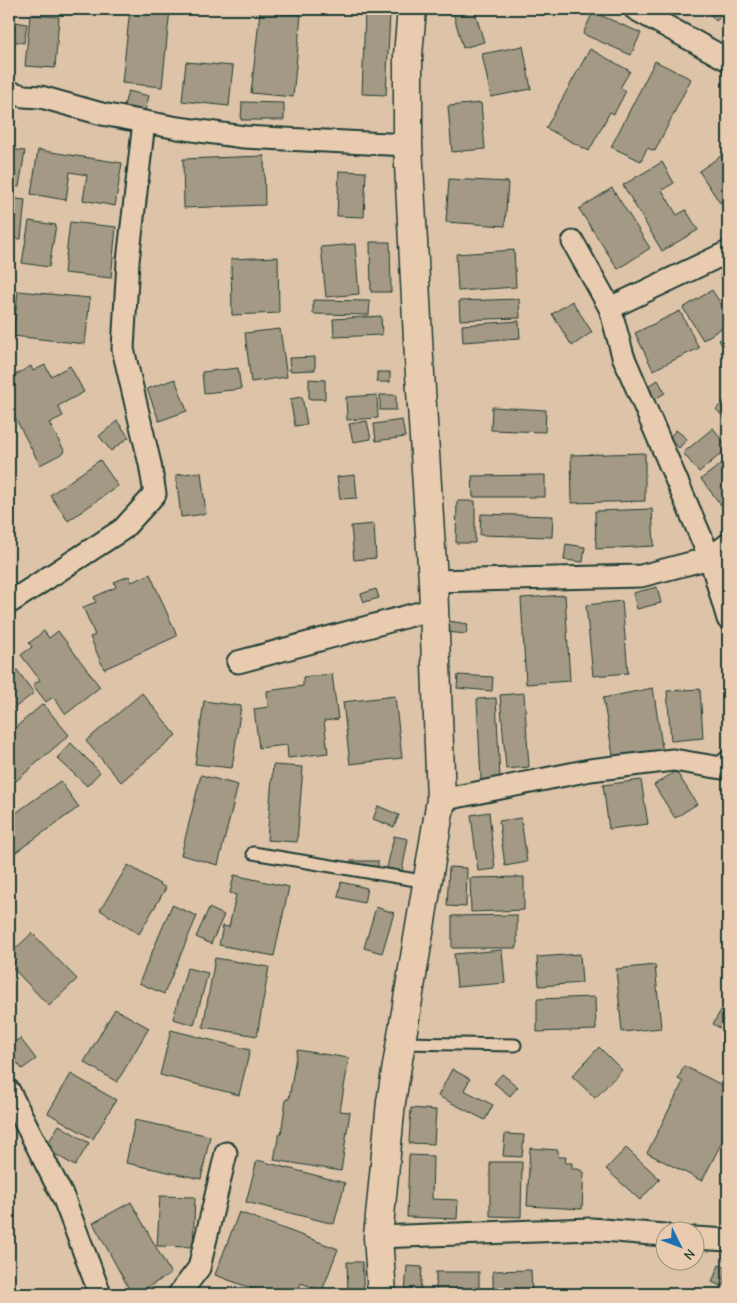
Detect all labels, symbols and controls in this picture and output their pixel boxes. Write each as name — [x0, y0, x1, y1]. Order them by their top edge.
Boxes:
north arrow — [654, 1220, 704, 1270]
text: N — [680, 1245, 699, 1263]

